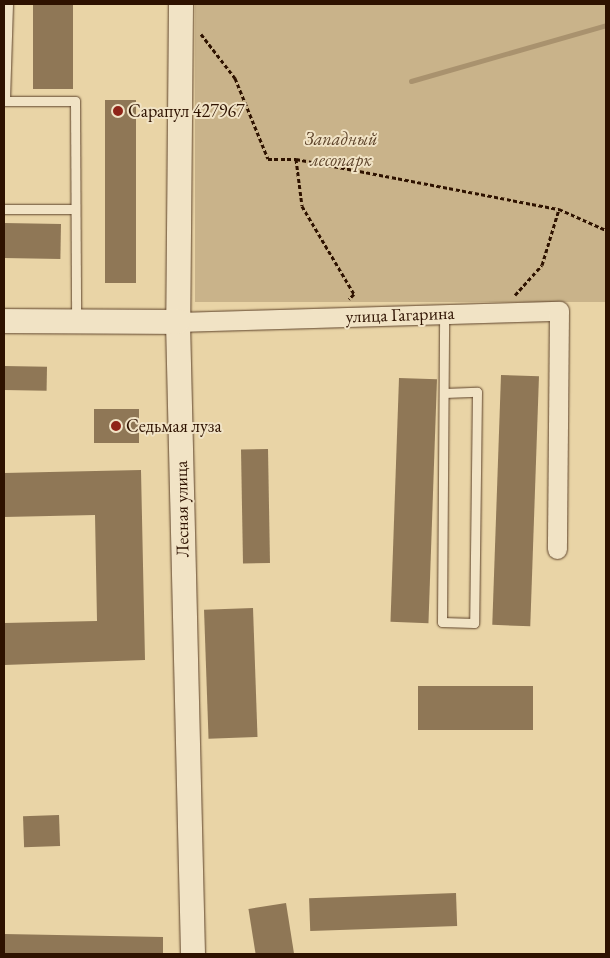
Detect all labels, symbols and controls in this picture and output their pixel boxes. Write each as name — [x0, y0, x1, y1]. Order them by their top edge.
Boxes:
place label: Сарапул 427967 — [128, 100, 245, 122]
marker: Сарапул 427967 — [112, 105, 124, 117]
park label: Западный лесопарк — [304, 129, 378, 172]
street label: улица Гагарина — [345, 302, 455, 328]
place label: Седьмая луза — [126, 415, 222, 437]
marker: Седьмая луза — [110, 420, 122, 432]
street label: Лесная улица — [170, 460, 194, 558]

